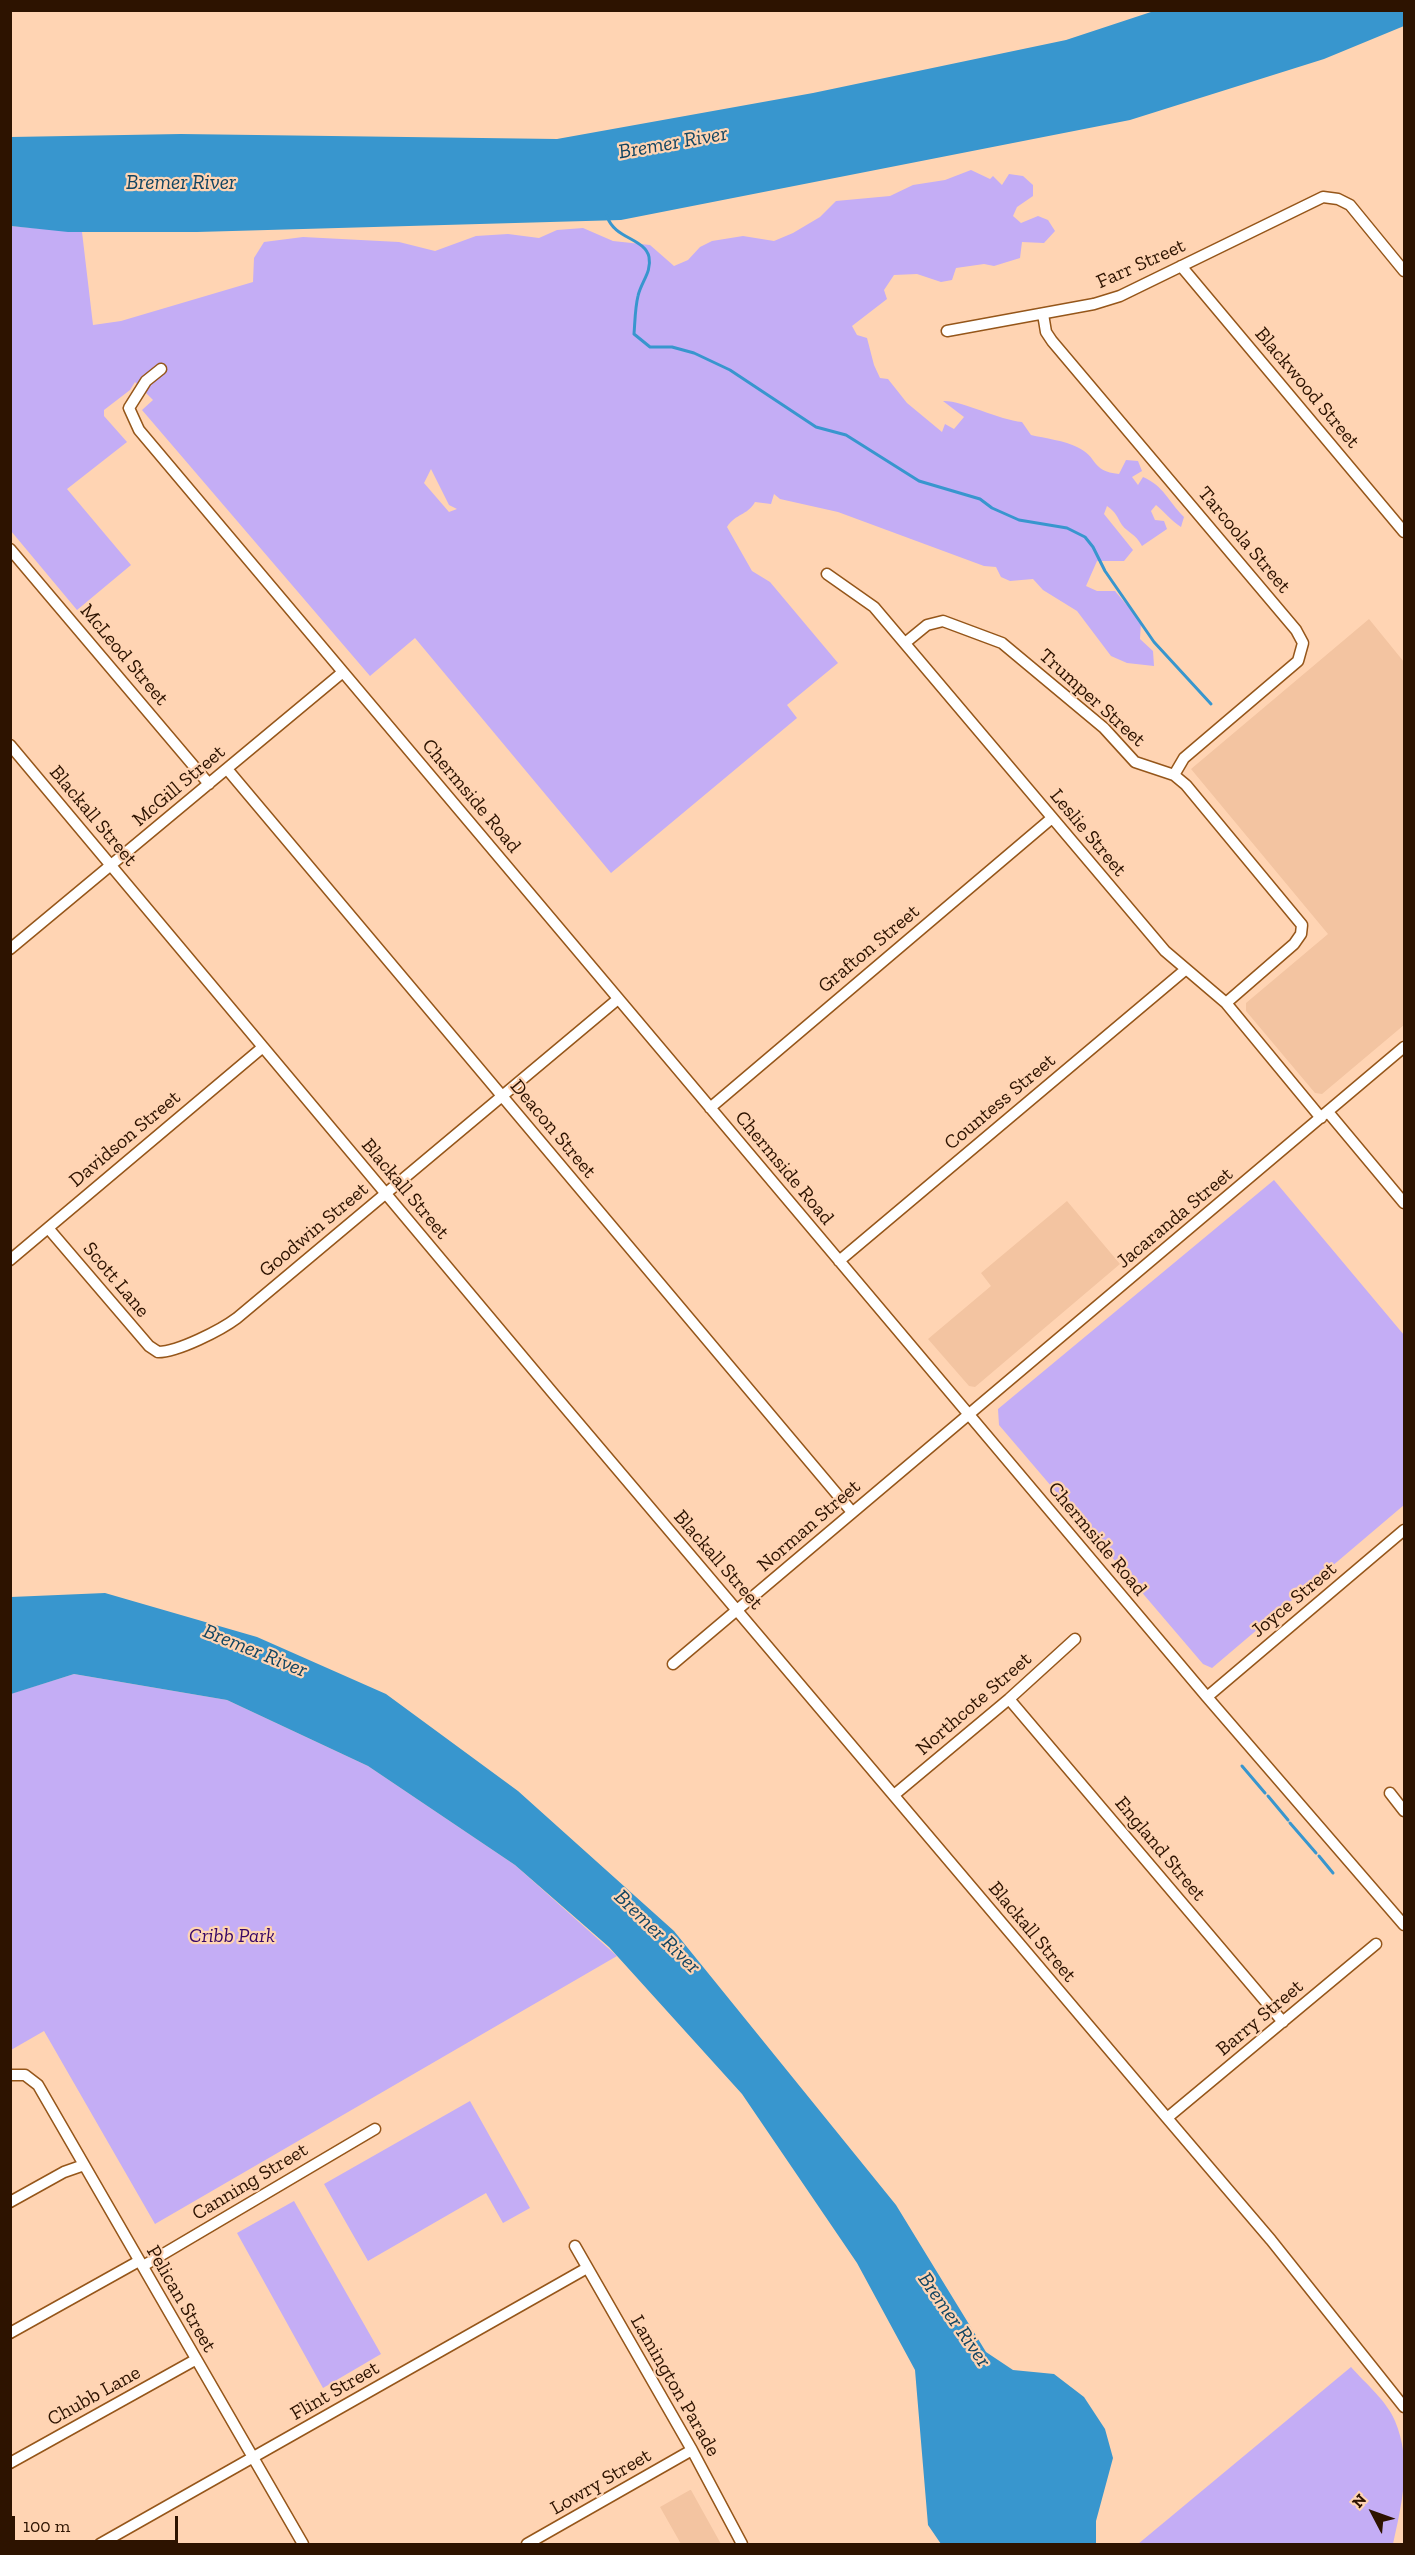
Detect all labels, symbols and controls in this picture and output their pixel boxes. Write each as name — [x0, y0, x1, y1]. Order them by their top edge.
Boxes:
water label: Bremer River — [617, 121, 729, 165]
water label: Bremer River — [126, 170, 236, 196]
street label: Farr Street — [1093, 234, 1189, 294]
street label: Blackwood Street — [1249, 323, 1365, 453]
street label: Tarcoola Street — [1192, 482, 1296, 598]
street label: McLeod Street — [75, 599, 173, 711]
street label: Trumper Street — [1034, 644, 1150, 752]
street label: Chermside Road — [416, 734, 526, 858]
street label: McGill Street — [128, 740, 230, 832]
street label: Blackall Street — [44, 761, 142, 871]
street label: Leslie Street — [1045, 784, 1131, 882]
street label: Grafton Street — [814, 900, 924, 998]
street label: Countess Street — [940, 1049, 1060, 1155]
street label: Deacon Street — [505, 1075, 601, 1183]
street label: Davidson Street — [65, 1086, 185, 1192]
street label: Chermside Road — [729, 1106, 839, 1230]
street label: Blackall Street — [356, 1134, 454, 1244]
street label: Jacaranda Street — [1112, 1162, 1238, 1274]
street label: Goodwin Street — [255, 1177, 373, 1283]
street label: Scott Lane — [78, 1237, 154, 1323]
street label: Norman Street — [753, 1475, 865, 1577]
street label: Chermside Road — [1042, 1477, 1152, 1601]
street label: Blackall Street — [668, 1505, 768, 1615]
street label: Joyce Street — [1246, 1557, 1342, 1643]
water label: Bremer River — [199, 1619, 311, 1683]
street label: Northcote Street — [911, 1647, 1037, 1761]
street label: England Street — [1109, 1792, 1211, 1906]
street label: Blackall Street — [983, 1877, 1081, 1987]
water label: Bremer River — [609, 1885, 705, 1979]
park label: Cribb Park — [189, 1924, 275, 1948]
street label: Barry Street — [1212, 1975, 1308, 2061]
street label: Canning Street — [188, 2138, 312, 2226]
street label: Pelican Street — [141, 2241, 221, 2357]
water label: Bremer River — [912, 2268, 996, 2372]
street label: Lamington Parade — [625, 2311, 725, 2461]
street label: Flint Street — [286, 2356, 384, 2426]
street label: Chubb Lane — [43, 2361, 145, 2431]
street label: Lowry Street — [546, 2444, 656, 2520]
north arrow — [1343, 2483, 1403, 2543]
text: N — [1348, 2490, 1370, 2512]
scale bar — [15, 2504, 182, 2542]
text: 100 m — [23, 2515, 70, 2537]

